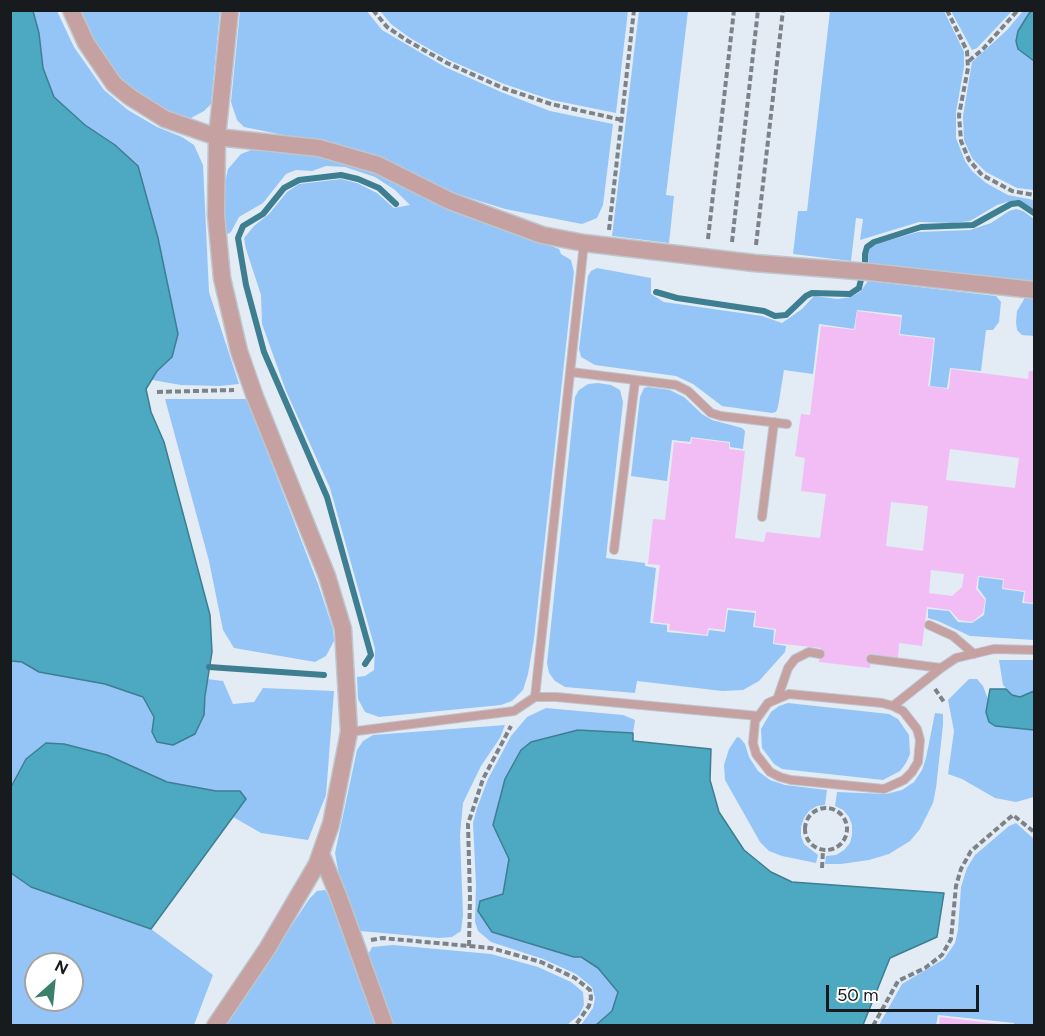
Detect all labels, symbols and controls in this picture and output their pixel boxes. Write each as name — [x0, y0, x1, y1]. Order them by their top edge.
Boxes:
north arrow — [24, 952, 84, 1012]
text: N — [52, 956, 71, 979]
scale bar — [829, 973, 982, 1011]
text: 50 m — [837, 984, 879, 1006]

